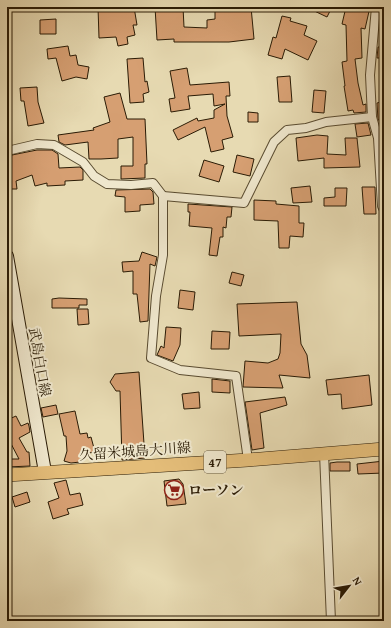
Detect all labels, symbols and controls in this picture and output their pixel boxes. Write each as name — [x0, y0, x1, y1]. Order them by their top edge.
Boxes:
street label: 武島白口線 — [24, 326, 56, 398]
street label: 久留米城島大川線 — [78, 437, 192, 465]
road number: 47 — [204, 451, 226, 473]
supermarket icon: ローソン — [163, 479, 185, 501]
place label: ローソン — [188, 480, 243, 500]
north arrow — [329, 566, 369, 606]
text: N — [349, 574, 367, 589]

